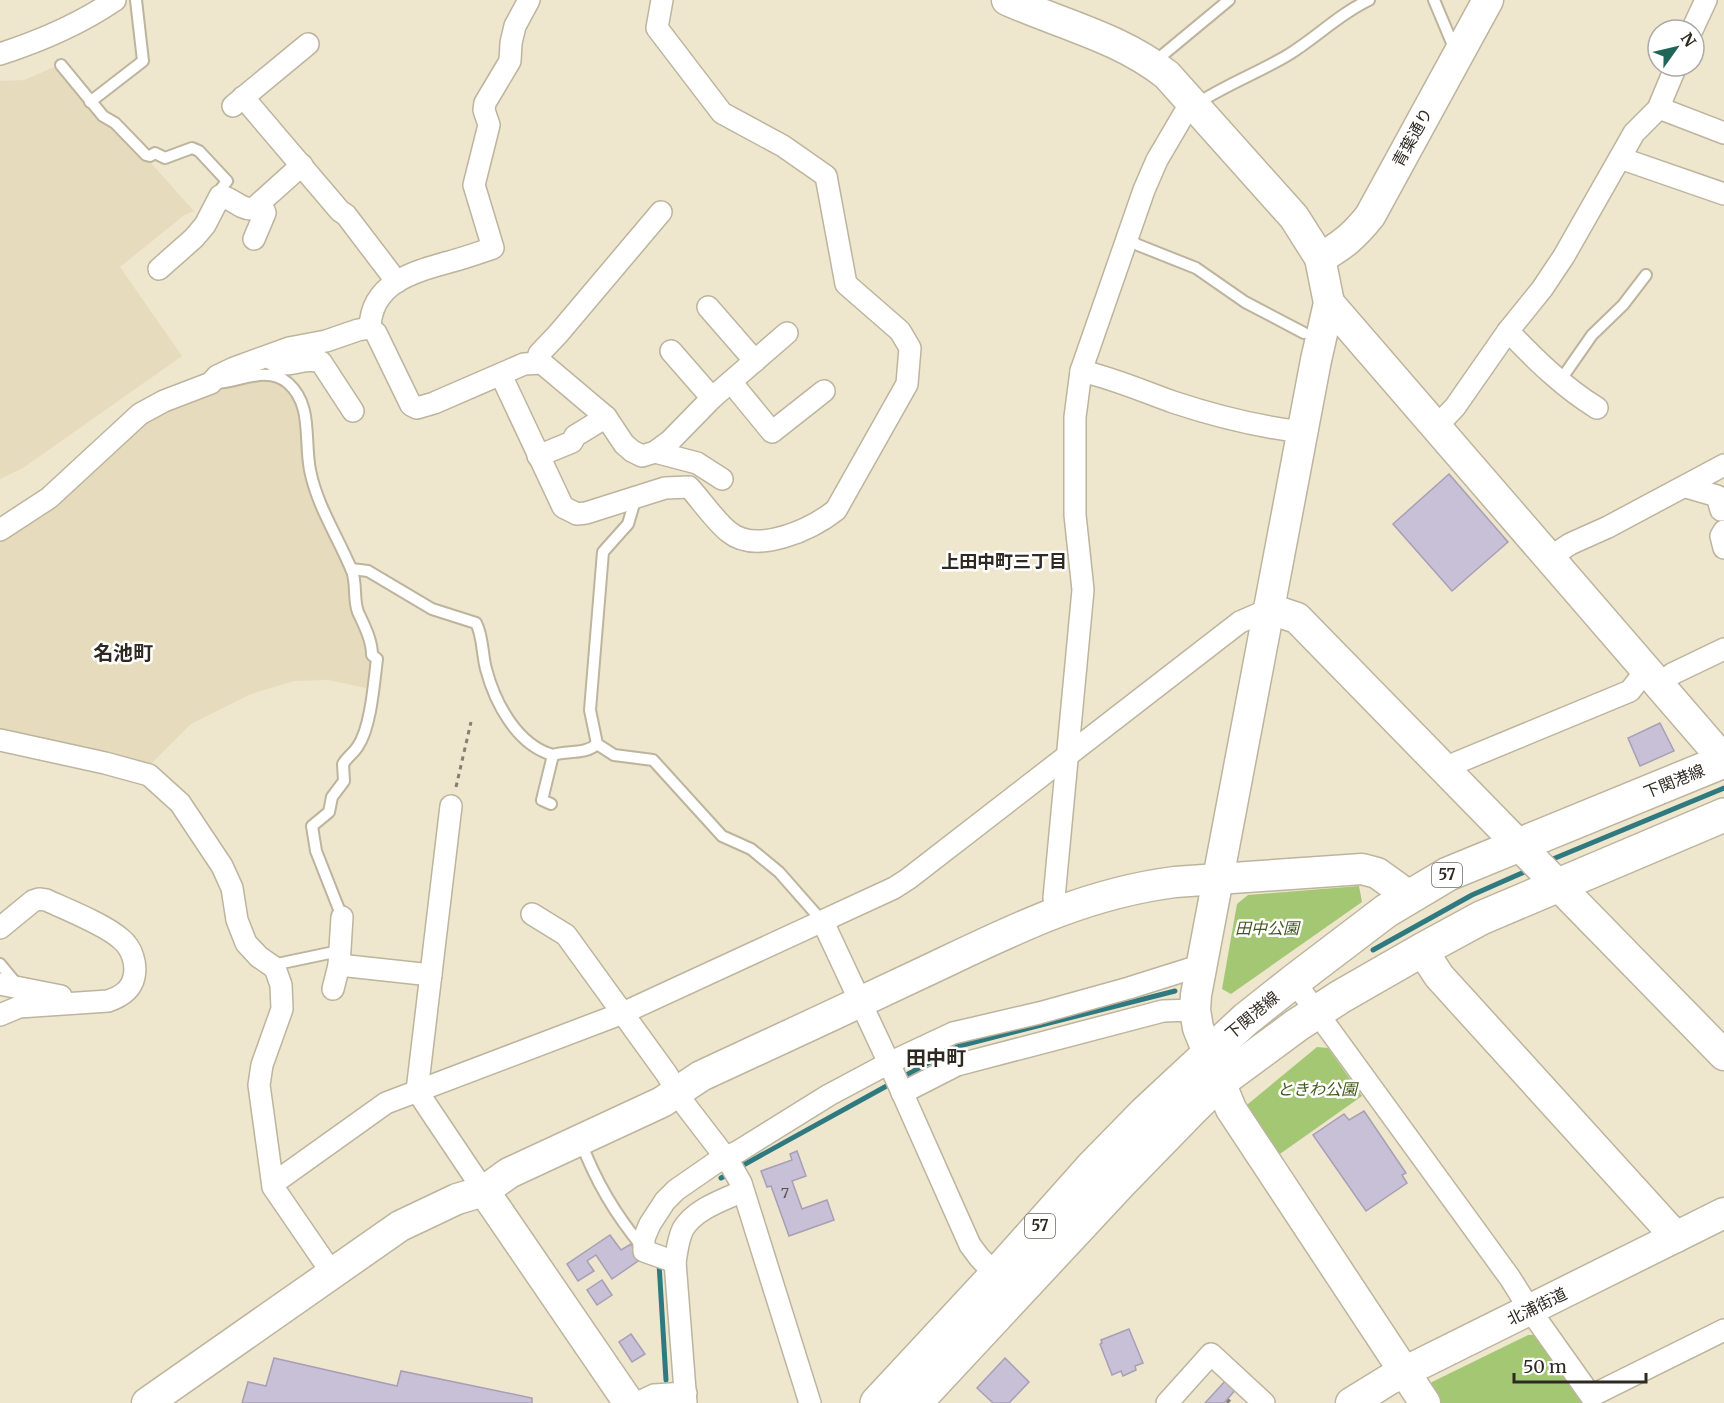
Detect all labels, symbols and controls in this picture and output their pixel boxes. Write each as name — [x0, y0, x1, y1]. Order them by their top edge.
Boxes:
north arrow — [1646, 18, 1706, 78]
text: N — [1677, 29, 1700, 51]
street label: 青葉通り — [1388, 104, 1436, 170]
district label: 上田中町三丁目 — [941, 550, 1067, 573]
district label: 名池町 — [93, 640, 153, 665]
street label: 下関港線 — [1641, 760, 1707, 802]
road number: 57 — [1432, 863, 1462, 887]
park label: 田中公園 — [1235, 918, 1301, 938]
street label: 下関港線 — [1221, 987, 1283, 1043]
district label: 田中町 — [906, 1045, 966, 1070]
park label: ときわ公園 — [1277, 1079, 1359, 1099]
house number: 7 — [781, 1184, 789, 1202]
road number: 57 — [1025, 1214, 1055, 1238]
street label: 北浦街道 — [1504, 1283, 1570, 1329]
scale bar — [1514, 1346, 1646, 1384]
text: 50 m — [1523, 1355, 1567, 1378]

